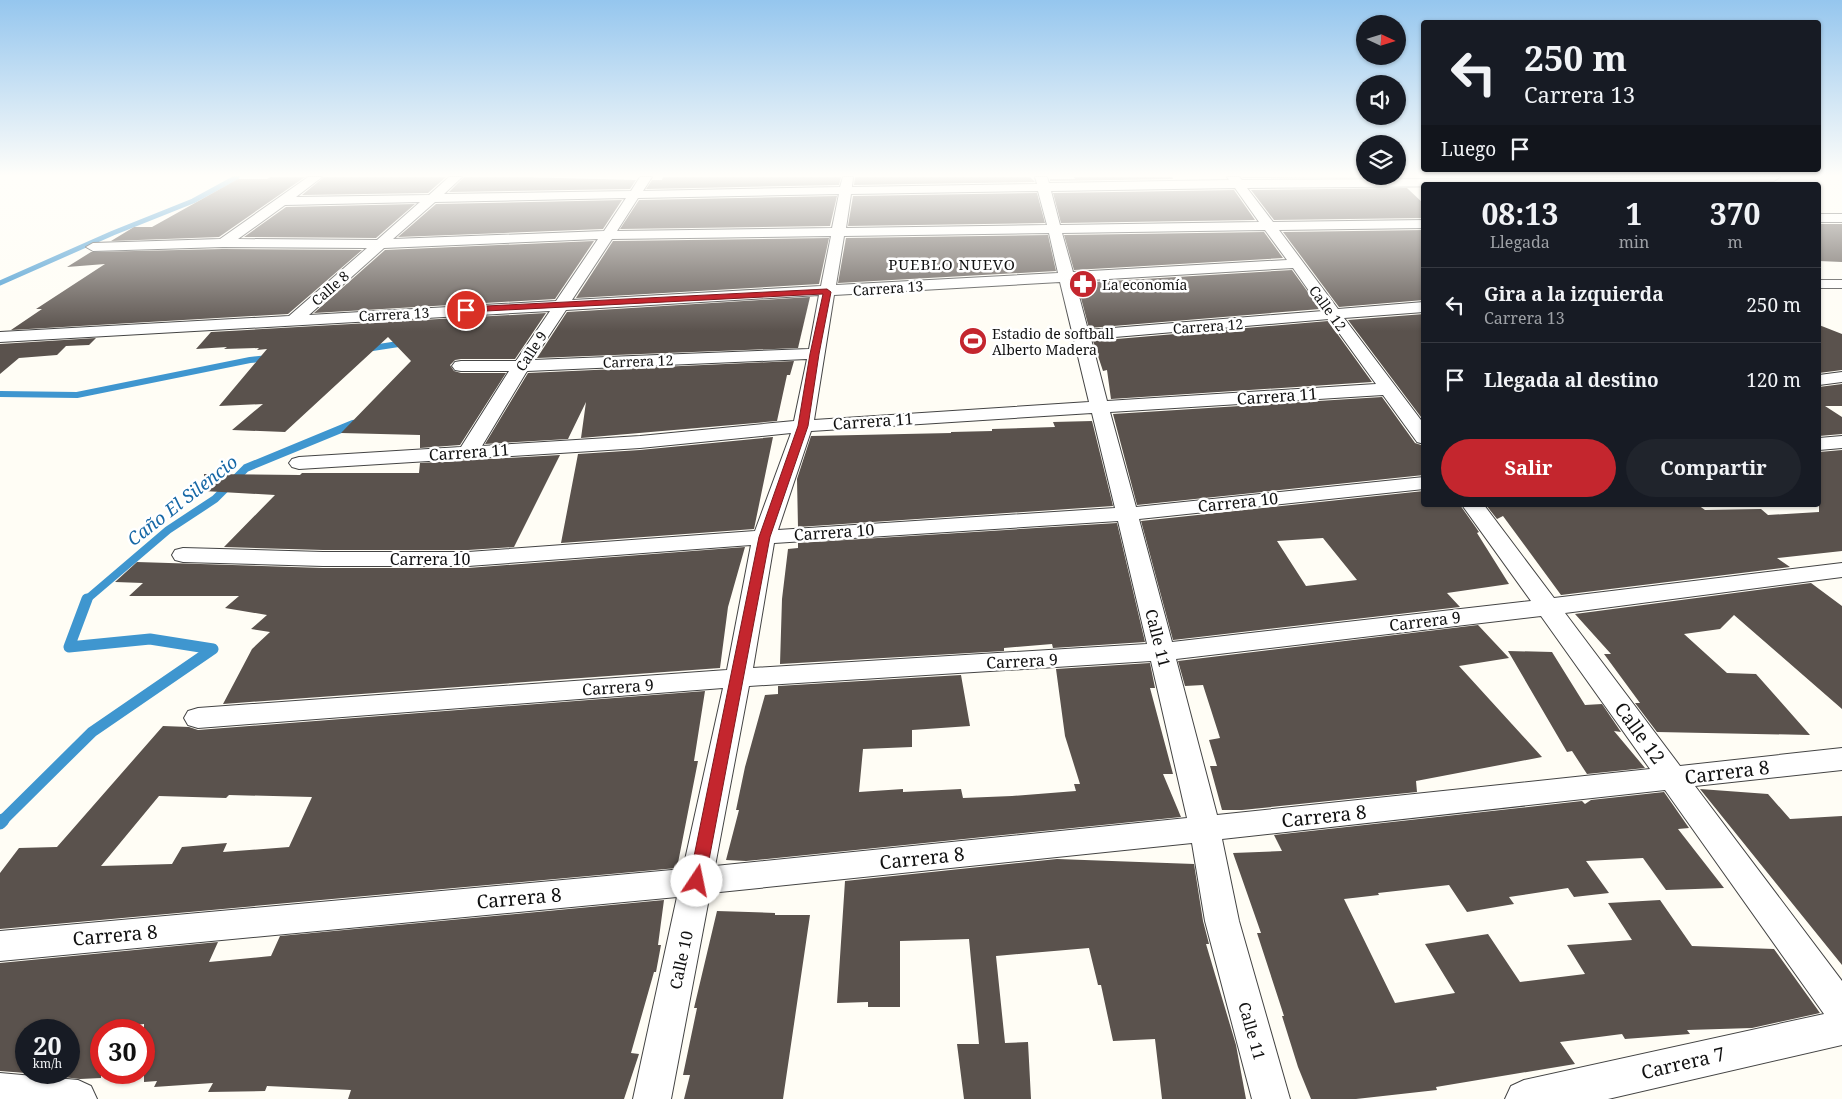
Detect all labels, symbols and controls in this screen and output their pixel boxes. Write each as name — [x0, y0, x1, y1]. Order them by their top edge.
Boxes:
north arrow — [1356, 15, 1406, 65]
map controls — [1356, 15, 1406, 185]
text: 250 m — [1524, 34, 1627, 81]
icon: left — [1441, 40, 1506, 105]
button: sound — [1356, 75, 1406, 125]
text: Carrera 13 — [1524, 79, 1635, 109]
button: layers — [1356, 135, 1406, 185]
icon: arrive — [1506, 135, 1534, 163]
text: Luego — [1441, 136, 1496, 162]
text: 08:13 — [1481, 193, 1558, 234]
text: 1 — [1626, 193, 1642, 234]
text: 370 — [1710, 193, 1761, 234]
text: Llegada — [1490, 231, 1550, 253]
text: min — [1619, 231, 1649, 253]
text: m — [1728, 231, 1743, 253]
district label: PUEBLO NUEVO — [888, 254, 1016, 274]
street label: Calle 8 — [307, 266, 353, 310]
pharmacy icon: La economía — [1068, 269, 1098, 299]
place label: La economía — [1102, 275, 1188, 294]
street label: Carrera 13 — [852, 276, 924, 300]
street label: Calle 12 — [1305, 281, 1351, 335]
text: Gira a la izquierda — [1484, 281, 1664, 307]
pin — [445, 289, 487, 331]
icon: left — [1441, 291, 1469, 319]
text: 250 m — [1746, 292, 1801, 318]
icon: arrive — [452, 296, 480, 324]
street label: Carrera 13 — [358, 303, 430, 325]
text: Carrera 13 — [1484, 307, 1565, 329]
street label: Carrera 12 — [1172, 314, 1244, 338]
place label: Estadio de softball Alberto Madera — [992, 324, 1115, 359]
sports icon: Estadio de softball Alberto Madera — [958, 326, 988, 356]
street label: Calle 9 — [511, 327, 551, 375]
street label: Carrera 12 — [602, 350, 674, 372]
icon: arrive — [1441, 366, 1469, 394]
text: Llegada al destino — [1484, 367, 1659, 393]
text: 120 m — [1746, 367, 1801, 393]
street label: Carrera 11 — [1236, 382, 1318, 410]
street label: Carrera 11 — [832, 407, 914, 435]
street label: Carrera 11 — [428, 438, 510, 466]
button: Salir — [1441, 439, 1616, 497]
button: Compartir — [1626, 439, 1801, 497]
water label: Caño El Silencio — [122, 449, 242, 551]
street label: Carrera 10 — [1197, 487, 1279, 517]
street label: Carrera 10 — [793, 518, 875, 546]
street label: Carrera 10 — [390, 548, 470, 570]
street label: Carrera 9 — [1388, 606, 1462, 636]
street label: Calle 11 — [1140, 607, 1176, 669]
street label: Carrera 9 — [986, 648, 1058, 674]
street label: Carrera 9 — [581, 674, 655, 700]
street label: Calle 12 — [1609, 697, 1671, 769]
street label: Carrera 8 — [1683, 754, 1771, 790]
street label: Carrera 8 — [1280, 799, 1368, 833]
street label: Carrera 8 — [878, 841, 966, 875]
position arrow — [670, 854, 722, 906]
street label: Carrera 8 — [475, 881, 563, 915]
street label: Carrera 8 — [71, 918, 159, 952]
street label: Calle 10 — [664, 929, 698, 991]
street label: Calle 11 — [1233, 999, 1271, 1063]
speed limit sign: 30 — [90, 1019, 155, 1084]
text: 20 — [33, 1028, 62, 1062]
street label: Carrera 7 — [1639, 1041, 1727, 1085]
text: km/h — [33, 1055, 62, 1072]

